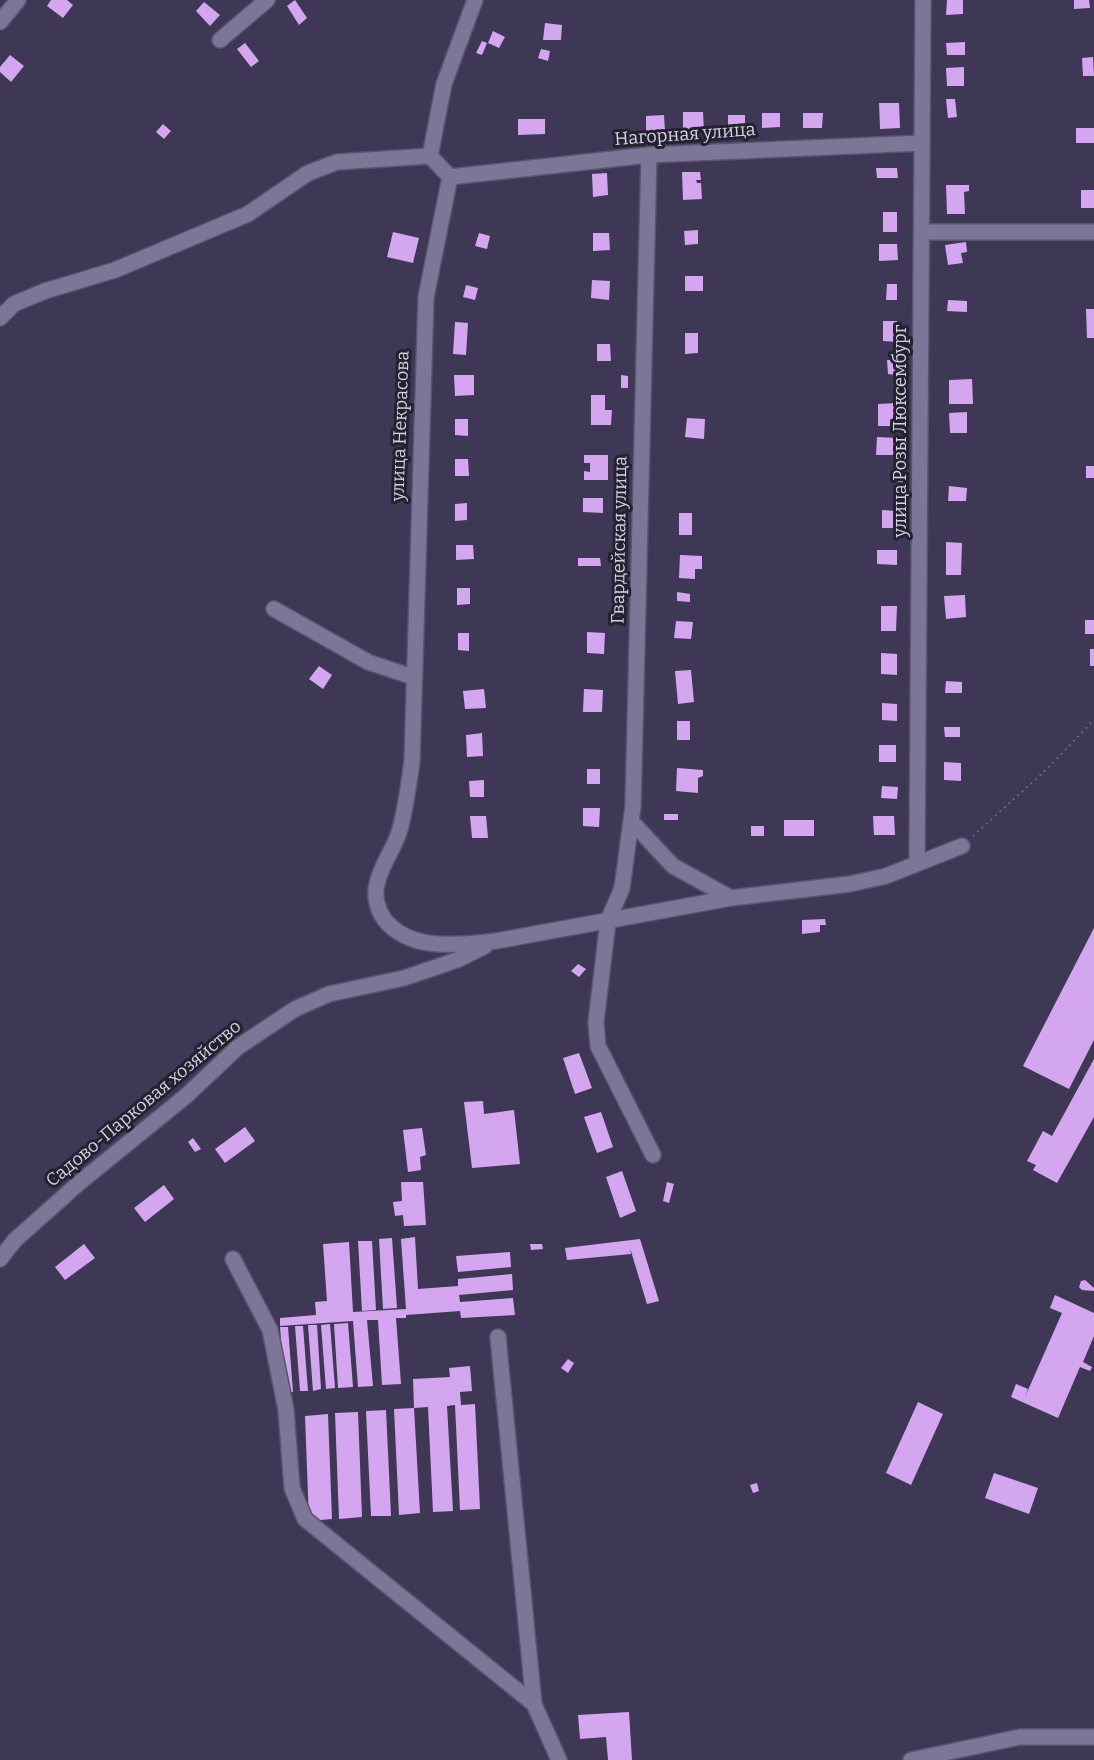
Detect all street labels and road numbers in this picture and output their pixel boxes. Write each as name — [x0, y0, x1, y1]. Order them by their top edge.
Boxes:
street label: Нагорная улица — [614, 119, 756, 151]
street label: улица Розы Люксембург — [890, 325, 912, 537]
street label: улица Некрасова — [388, 350, 414, 502]
street label: Гвардейская улица — [608, 456, 632, 624]
street label: Садово-Парковая хозяйство — [42, 1016, 246, 1192]

